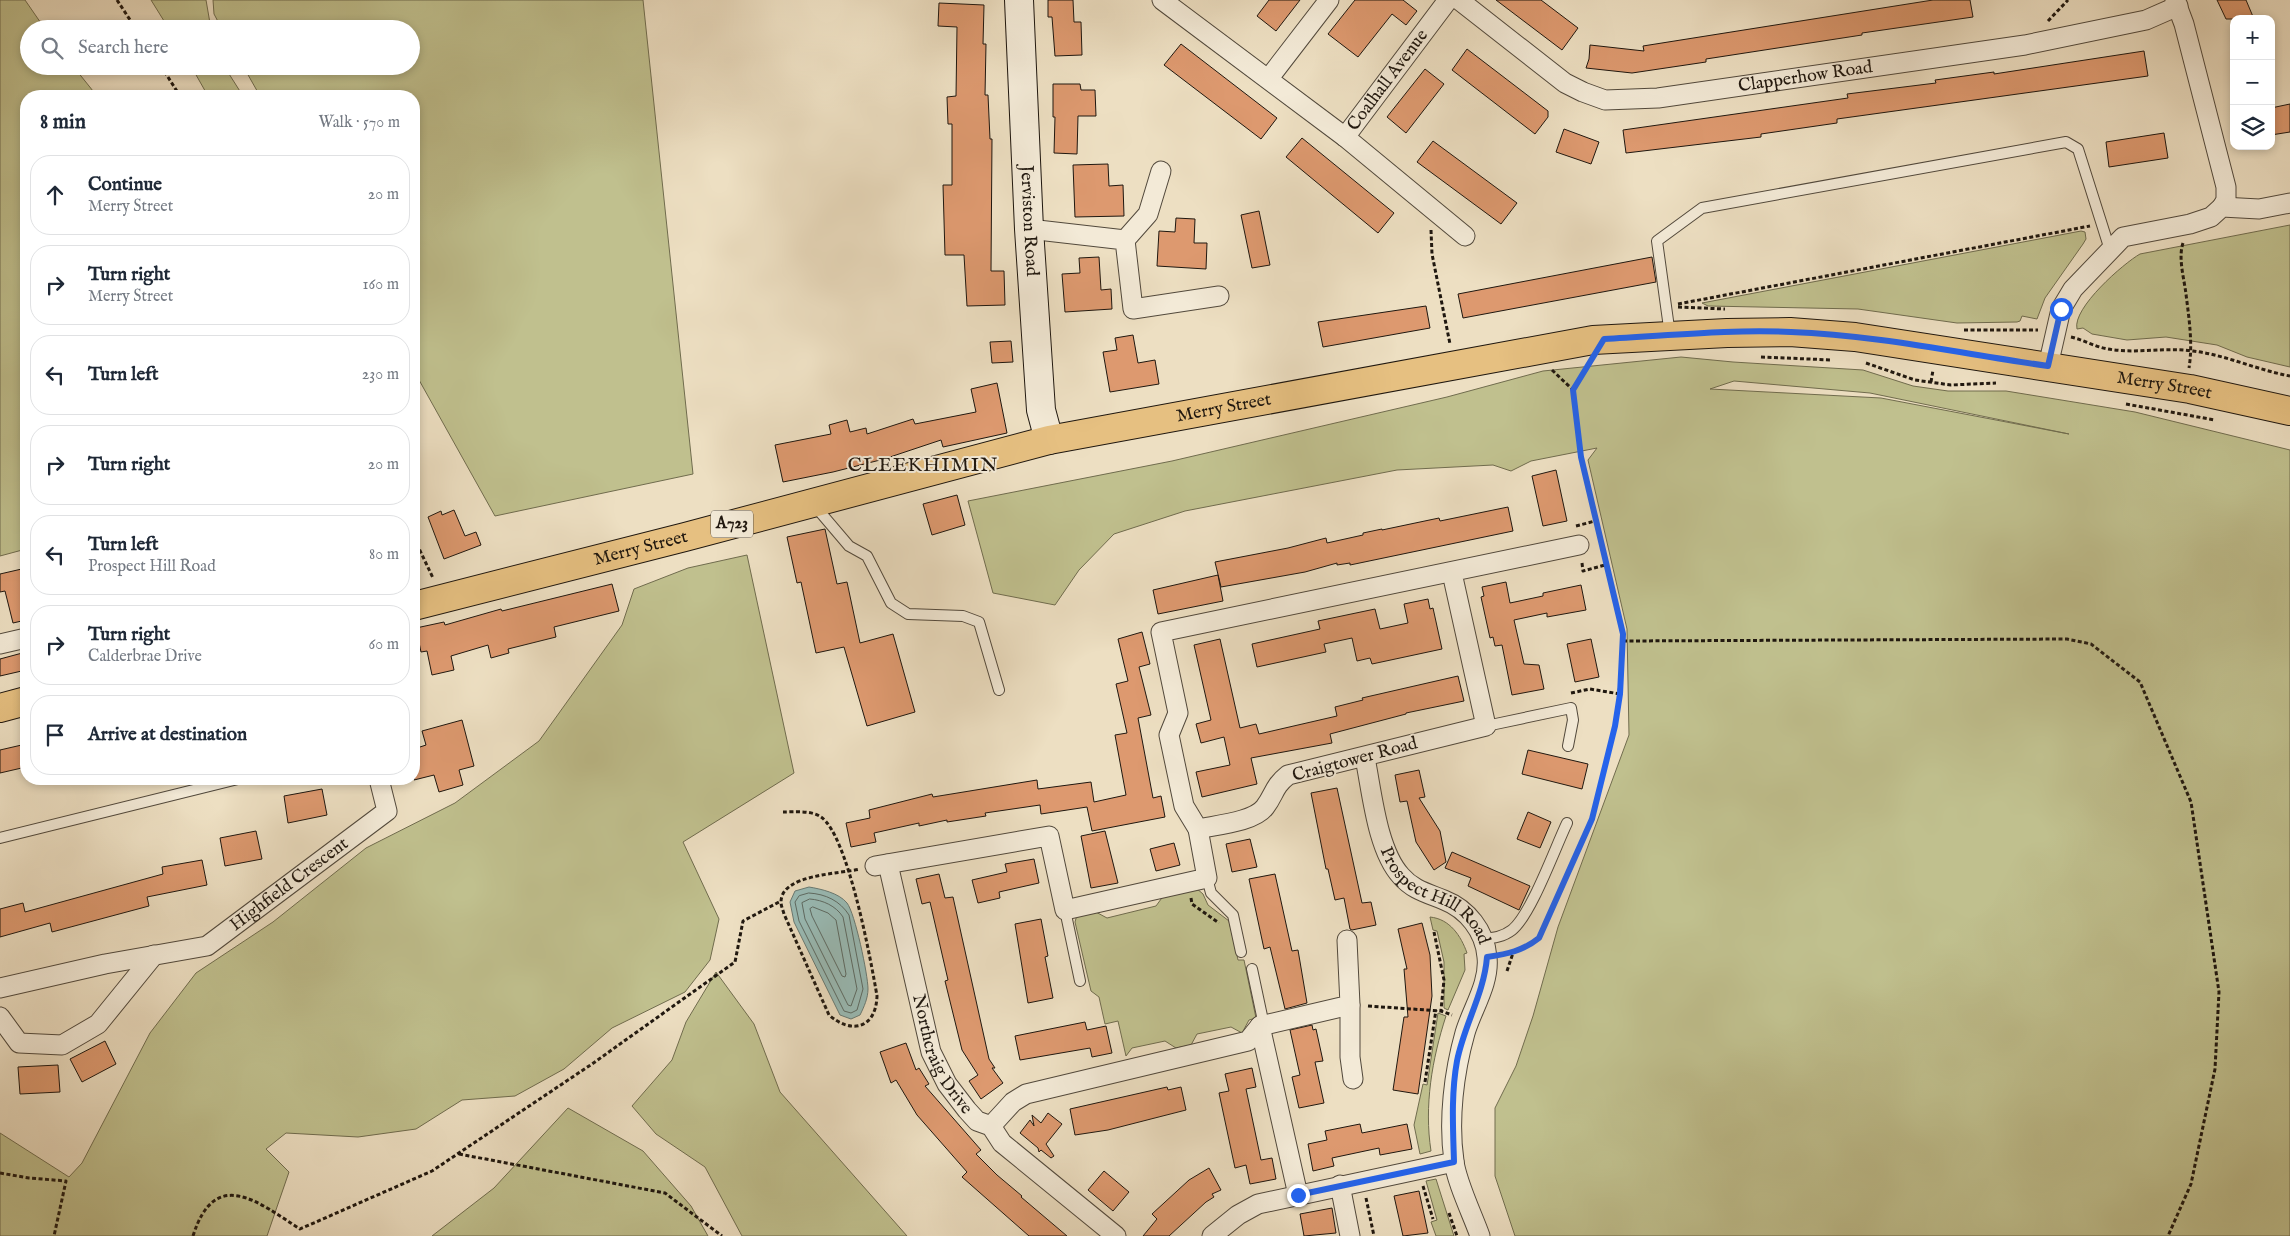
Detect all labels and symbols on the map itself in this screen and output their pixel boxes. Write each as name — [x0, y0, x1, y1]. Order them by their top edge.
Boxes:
street label: Coalhall Avenue — [1342, 25, 1433, 136]
street label: Clapperhow Road — [1737, 56, 1874, 98]
street label: Jerviston Road — [1015, 163, 1044, 277]
route start — [2050, 298, 2073, 321]
street label: Merry Street — [2115, 366, 2214, 405]
street label: Merry Street — [1175, 388, 1273, 428]
district label: CLEEKHIMIN — [847, 453, 999, 478]
road number: A723 — [711, 510, 753, 538]
street label: Merry Street — [592, 525, 690, 571]
street label: Craigtower Road — [1290, 732, 1421, 788]
street label: Highfield Crescent — [225, 832, 353, 936]
street label: Prospect Hill Road — [1374, 843, 1495, 948]
street label: Northcraig Drive — [907, 992, 978, 1119]
route end — [1287, 1184, 1310, 1207]

